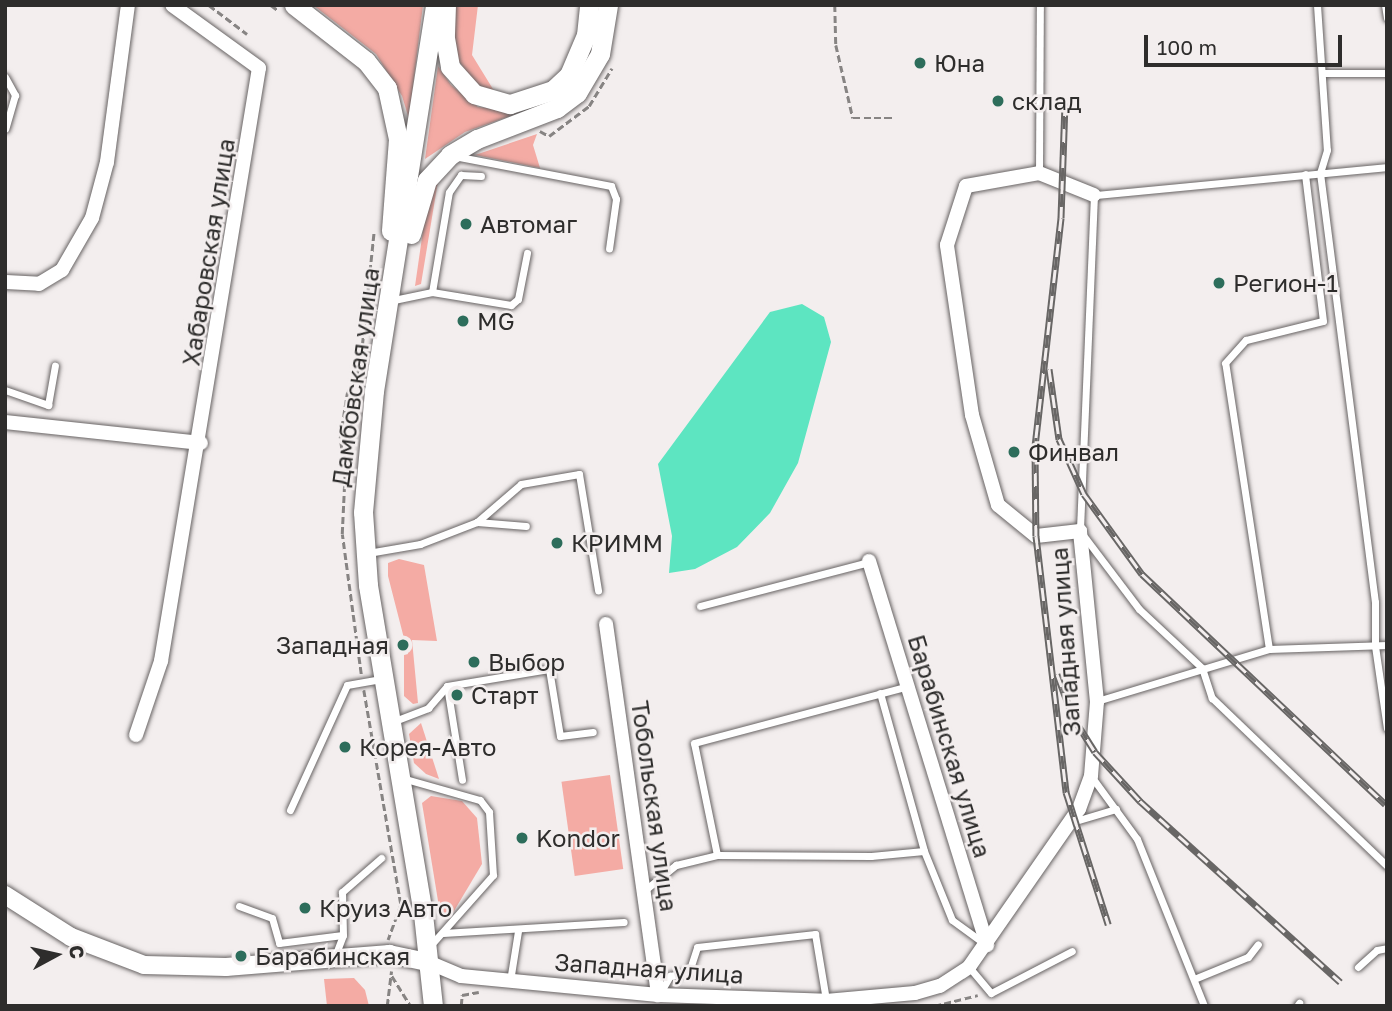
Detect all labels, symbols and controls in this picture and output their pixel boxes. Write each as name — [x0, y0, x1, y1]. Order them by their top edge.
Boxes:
scale bar — [1147, 21, 1345, 65]
text: 100 m — [1157, 34, 1217, 60]
place label: Юна — [934, 49, 985, 77]
marker: Юна — [912, 55, 928, 71]
place label: склад — [1012, 87, 1081, 115]
marker: склад — [990, 93, 1006, 109]
street label: Хабаровская улица — [176, 136, 240, 368]
place label: Автомаг — [480, 210, 577, 238]
marker: Автомаг — [458, 216, 474, 232]
street label: Дамбовская улица — [325, 266, 385, 488]
place label: Регион-1 — [1233, 269, 1338, 297]
marker: Регион-1 — [1211, 275, 1227, 291]
place label: MG — [477, 307, 515, 335]
marker: MG — [455, 313, 471, 329]
place label: Финвал — [1028, 438, 1119, 466]
marker: Финвал — [1006, 444, 1022, 460]
place label: КРИММ — [571, 529, 663, 557]
marker: КРИММ — [549, 535, 565, 551]
street label: Западная улица — [1044, 546, 1086, 738]
place label: Западная — [276, 631, 389, 659]
street label: Барабинская улица — [902, 631, 998, 861]
marker: Западная — [395, 637, 411, 653]
place label: Выбор — [488, 648, 565, 676]
marker: Выбор — [466, 654, 482, 670]
place label: Старт — [471, 681, 538, 709]
marker: Старт — [449, 687, 465, 703]
street label: Тобольская улица — [626, 699, 684, 913]
place label: Корея-Авто — [359, 733, 497, 761]
marker: Корея-Авто — [337, 739, 353, 755]
place label: Kondor — [536, 824, 620, 852]
marker: Kondor — [514, 830, 530, 846]
place label: Круиз Авто — [319, 894, 452, 922]
marker: Круиз Авто — [297, 900, 313, 916]
north arrow — [21, 920, 91, 990]
place label: Барабинская — [255, 942, 410, 970]
text: С — [65, 944, 90, 960]
street label: Западная улица — [553, 947, 745, 989]
marker: Барабинская — [233, 948, 249, 964]

